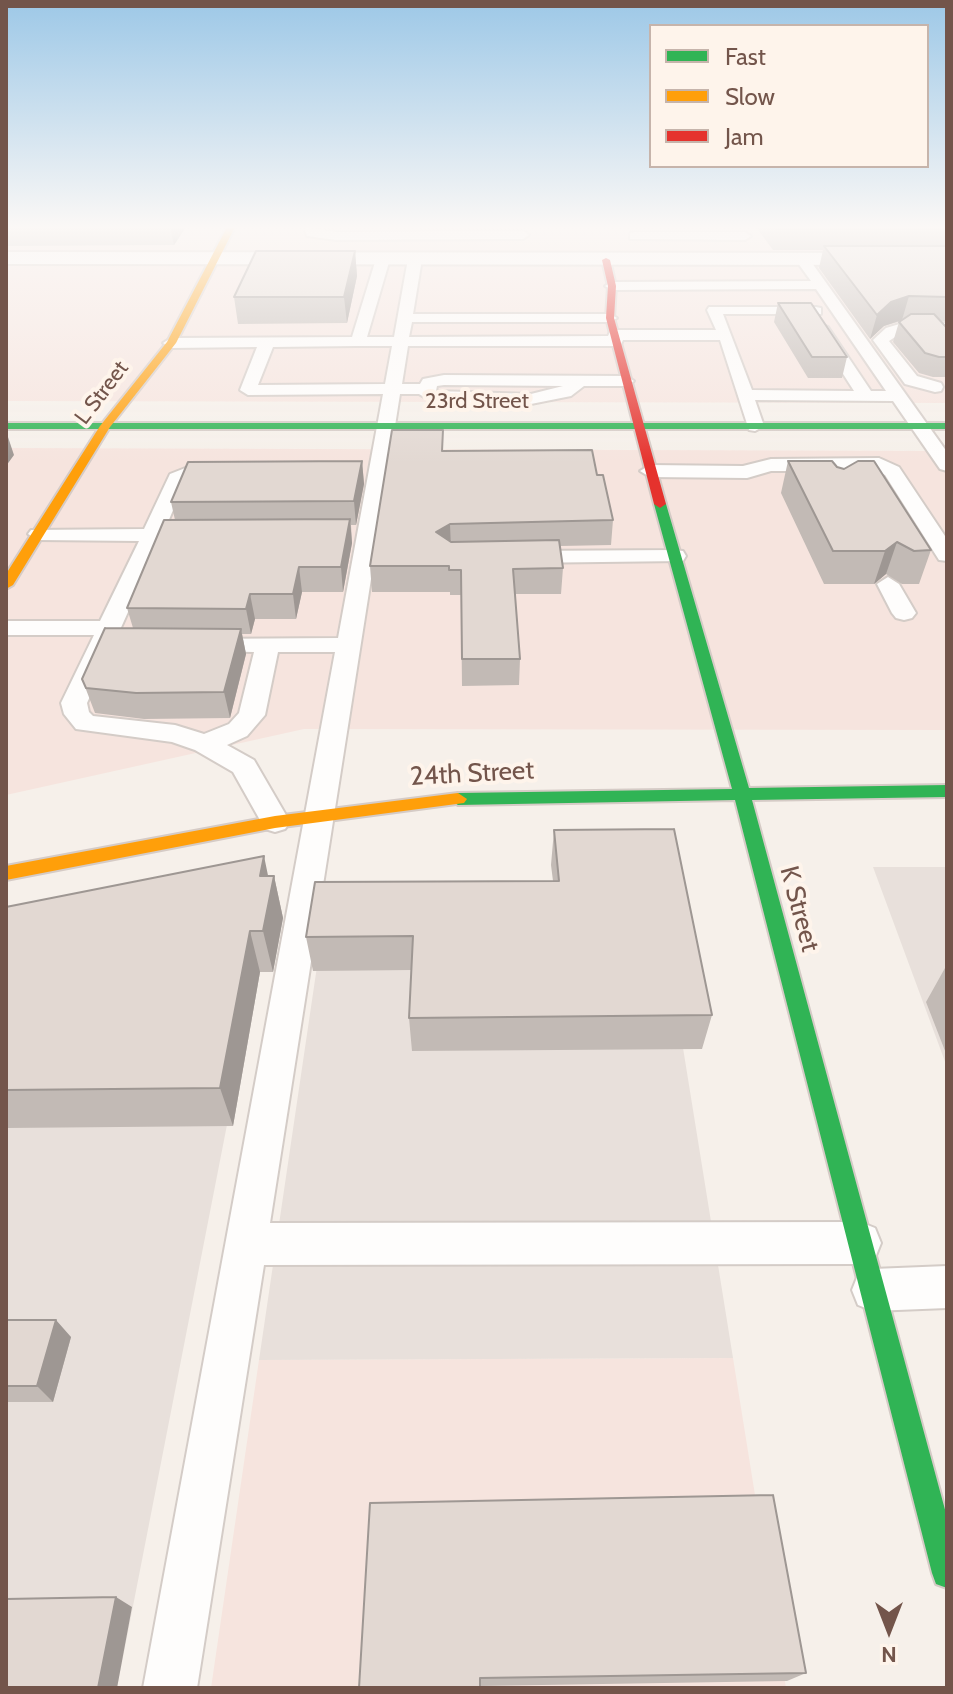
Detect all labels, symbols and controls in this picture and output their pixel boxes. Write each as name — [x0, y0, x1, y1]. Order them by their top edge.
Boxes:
legend — [649, 24, 929, 168]
text: Fast — [725, 42, 766, 71]
text: Slow — [725, 82, 775, 111]
text: Jam — [725, 122, 763, 151]
street label: L Street — [70, 356, 134, 430]
street label: 23rd Street — [425, 389, 529, 415]
street label: 24th Street — [409, 755, 535, 793]
street label: K Street — [773, 863, 825, 955]
north arrow — [849, 1590, 929, 1670]
text: N — [881, 1641, 897, 1668]

